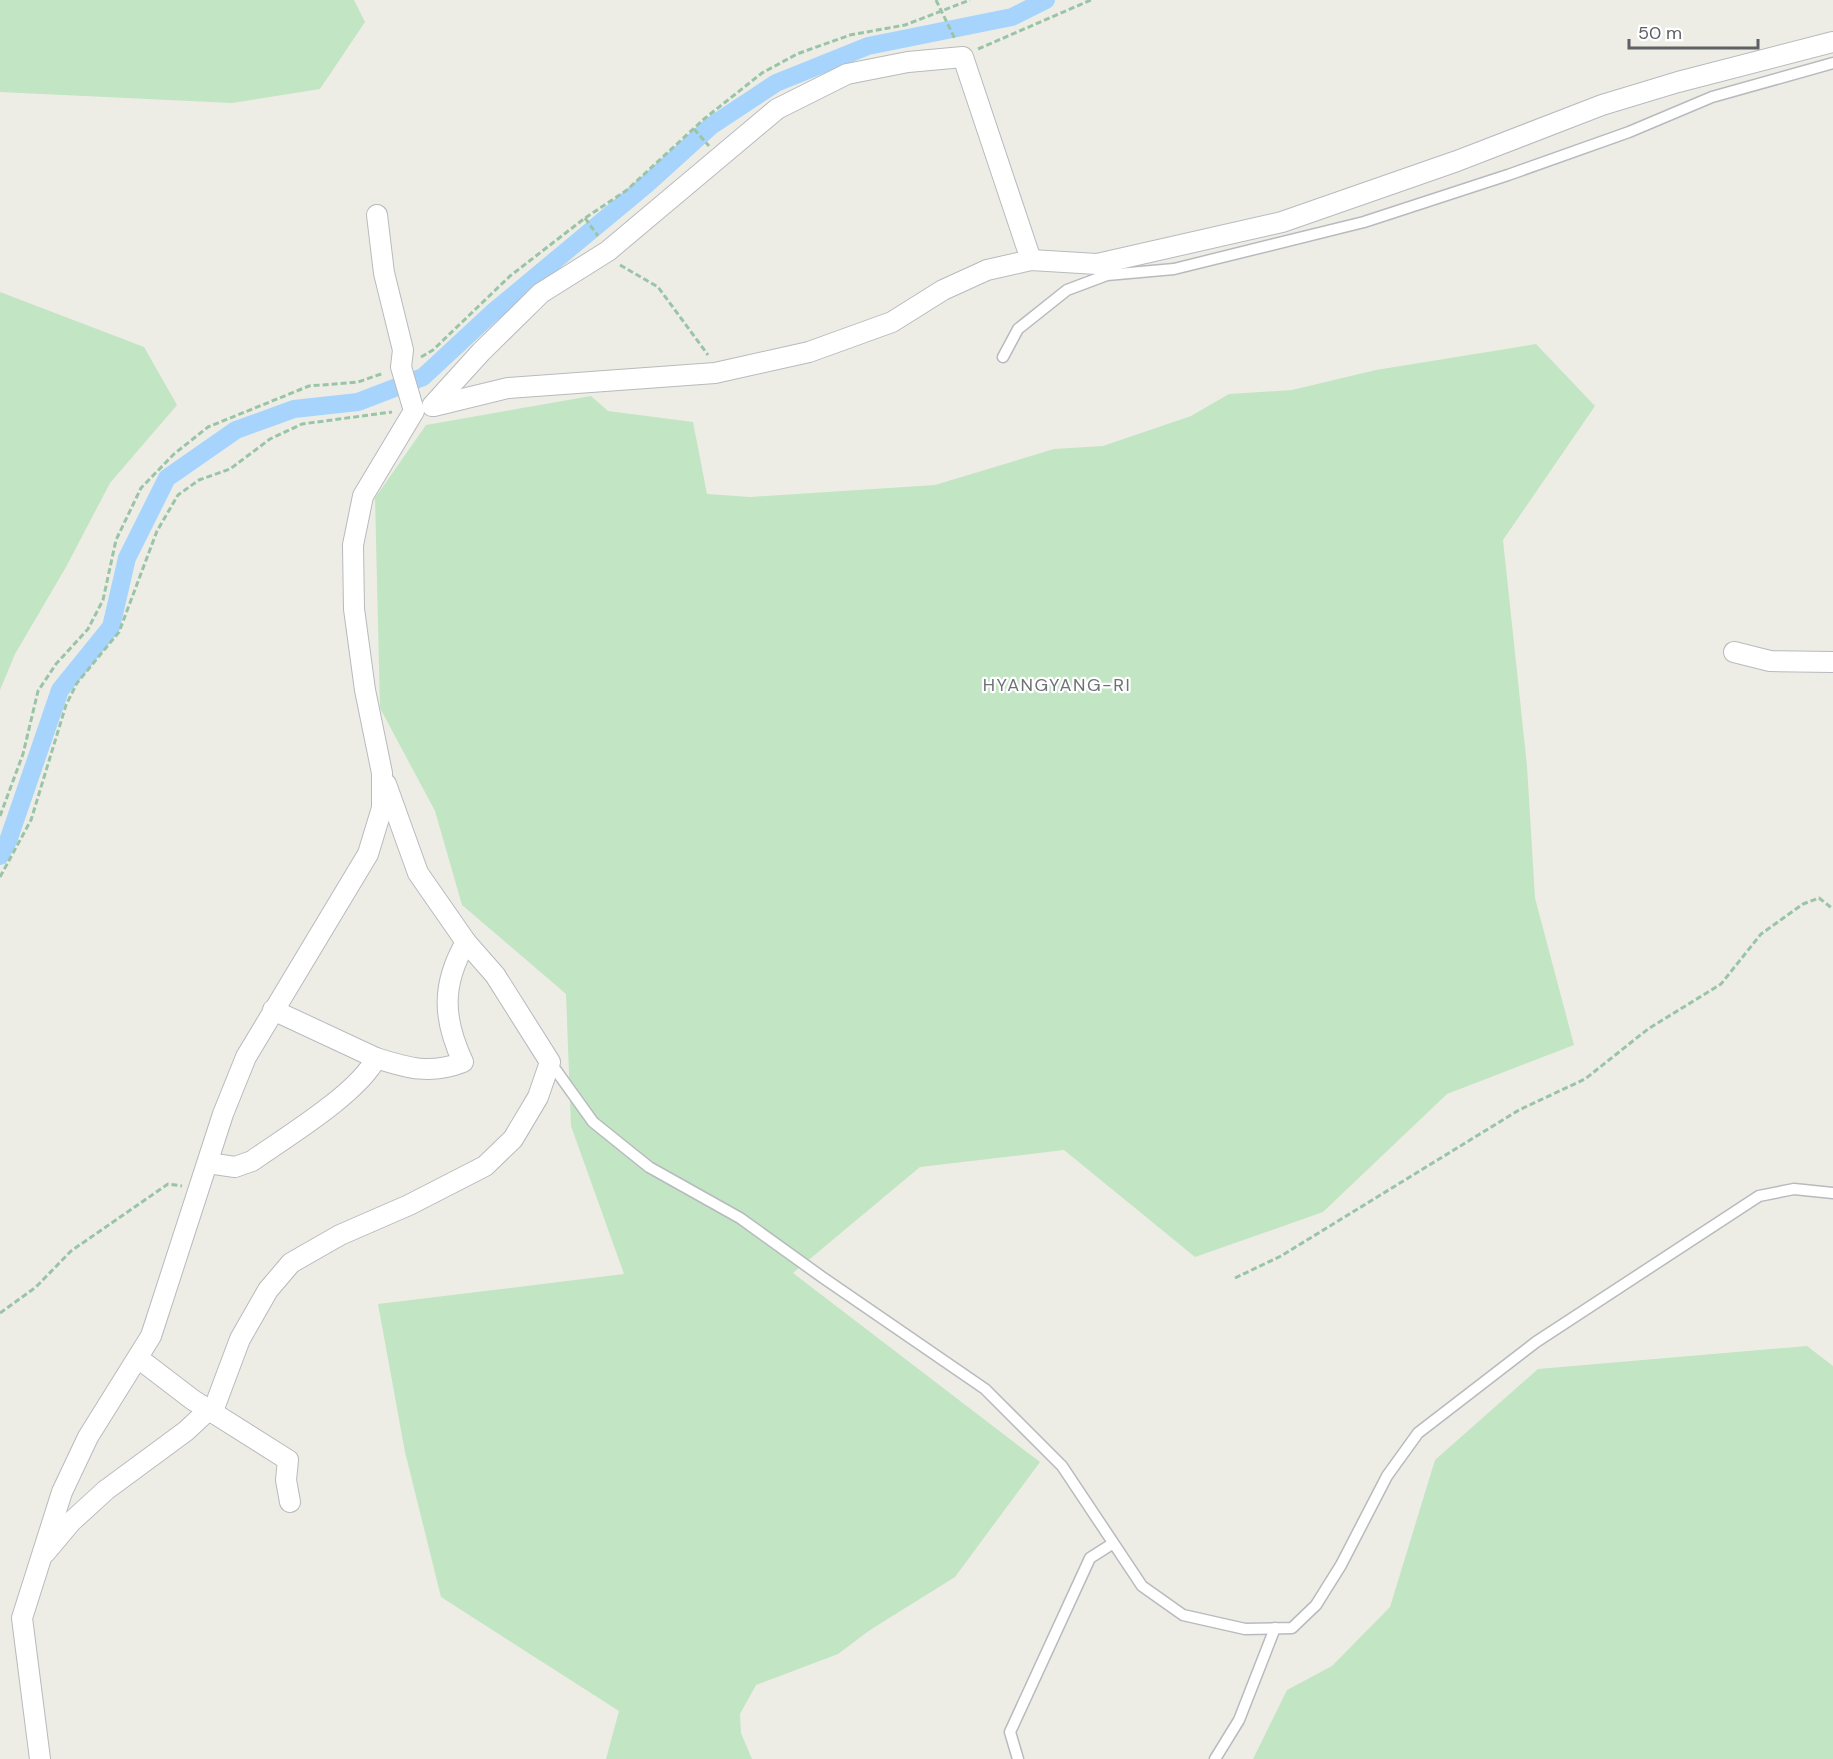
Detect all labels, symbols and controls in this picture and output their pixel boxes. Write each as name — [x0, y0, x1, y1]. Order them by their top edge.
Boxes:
scale bar — [1629, 12, 1758, 50]
text: 50 m — [1638, 21, 1682, 45]
district label: HYANGYANG-RI — [983, 673, 1131, 697]

